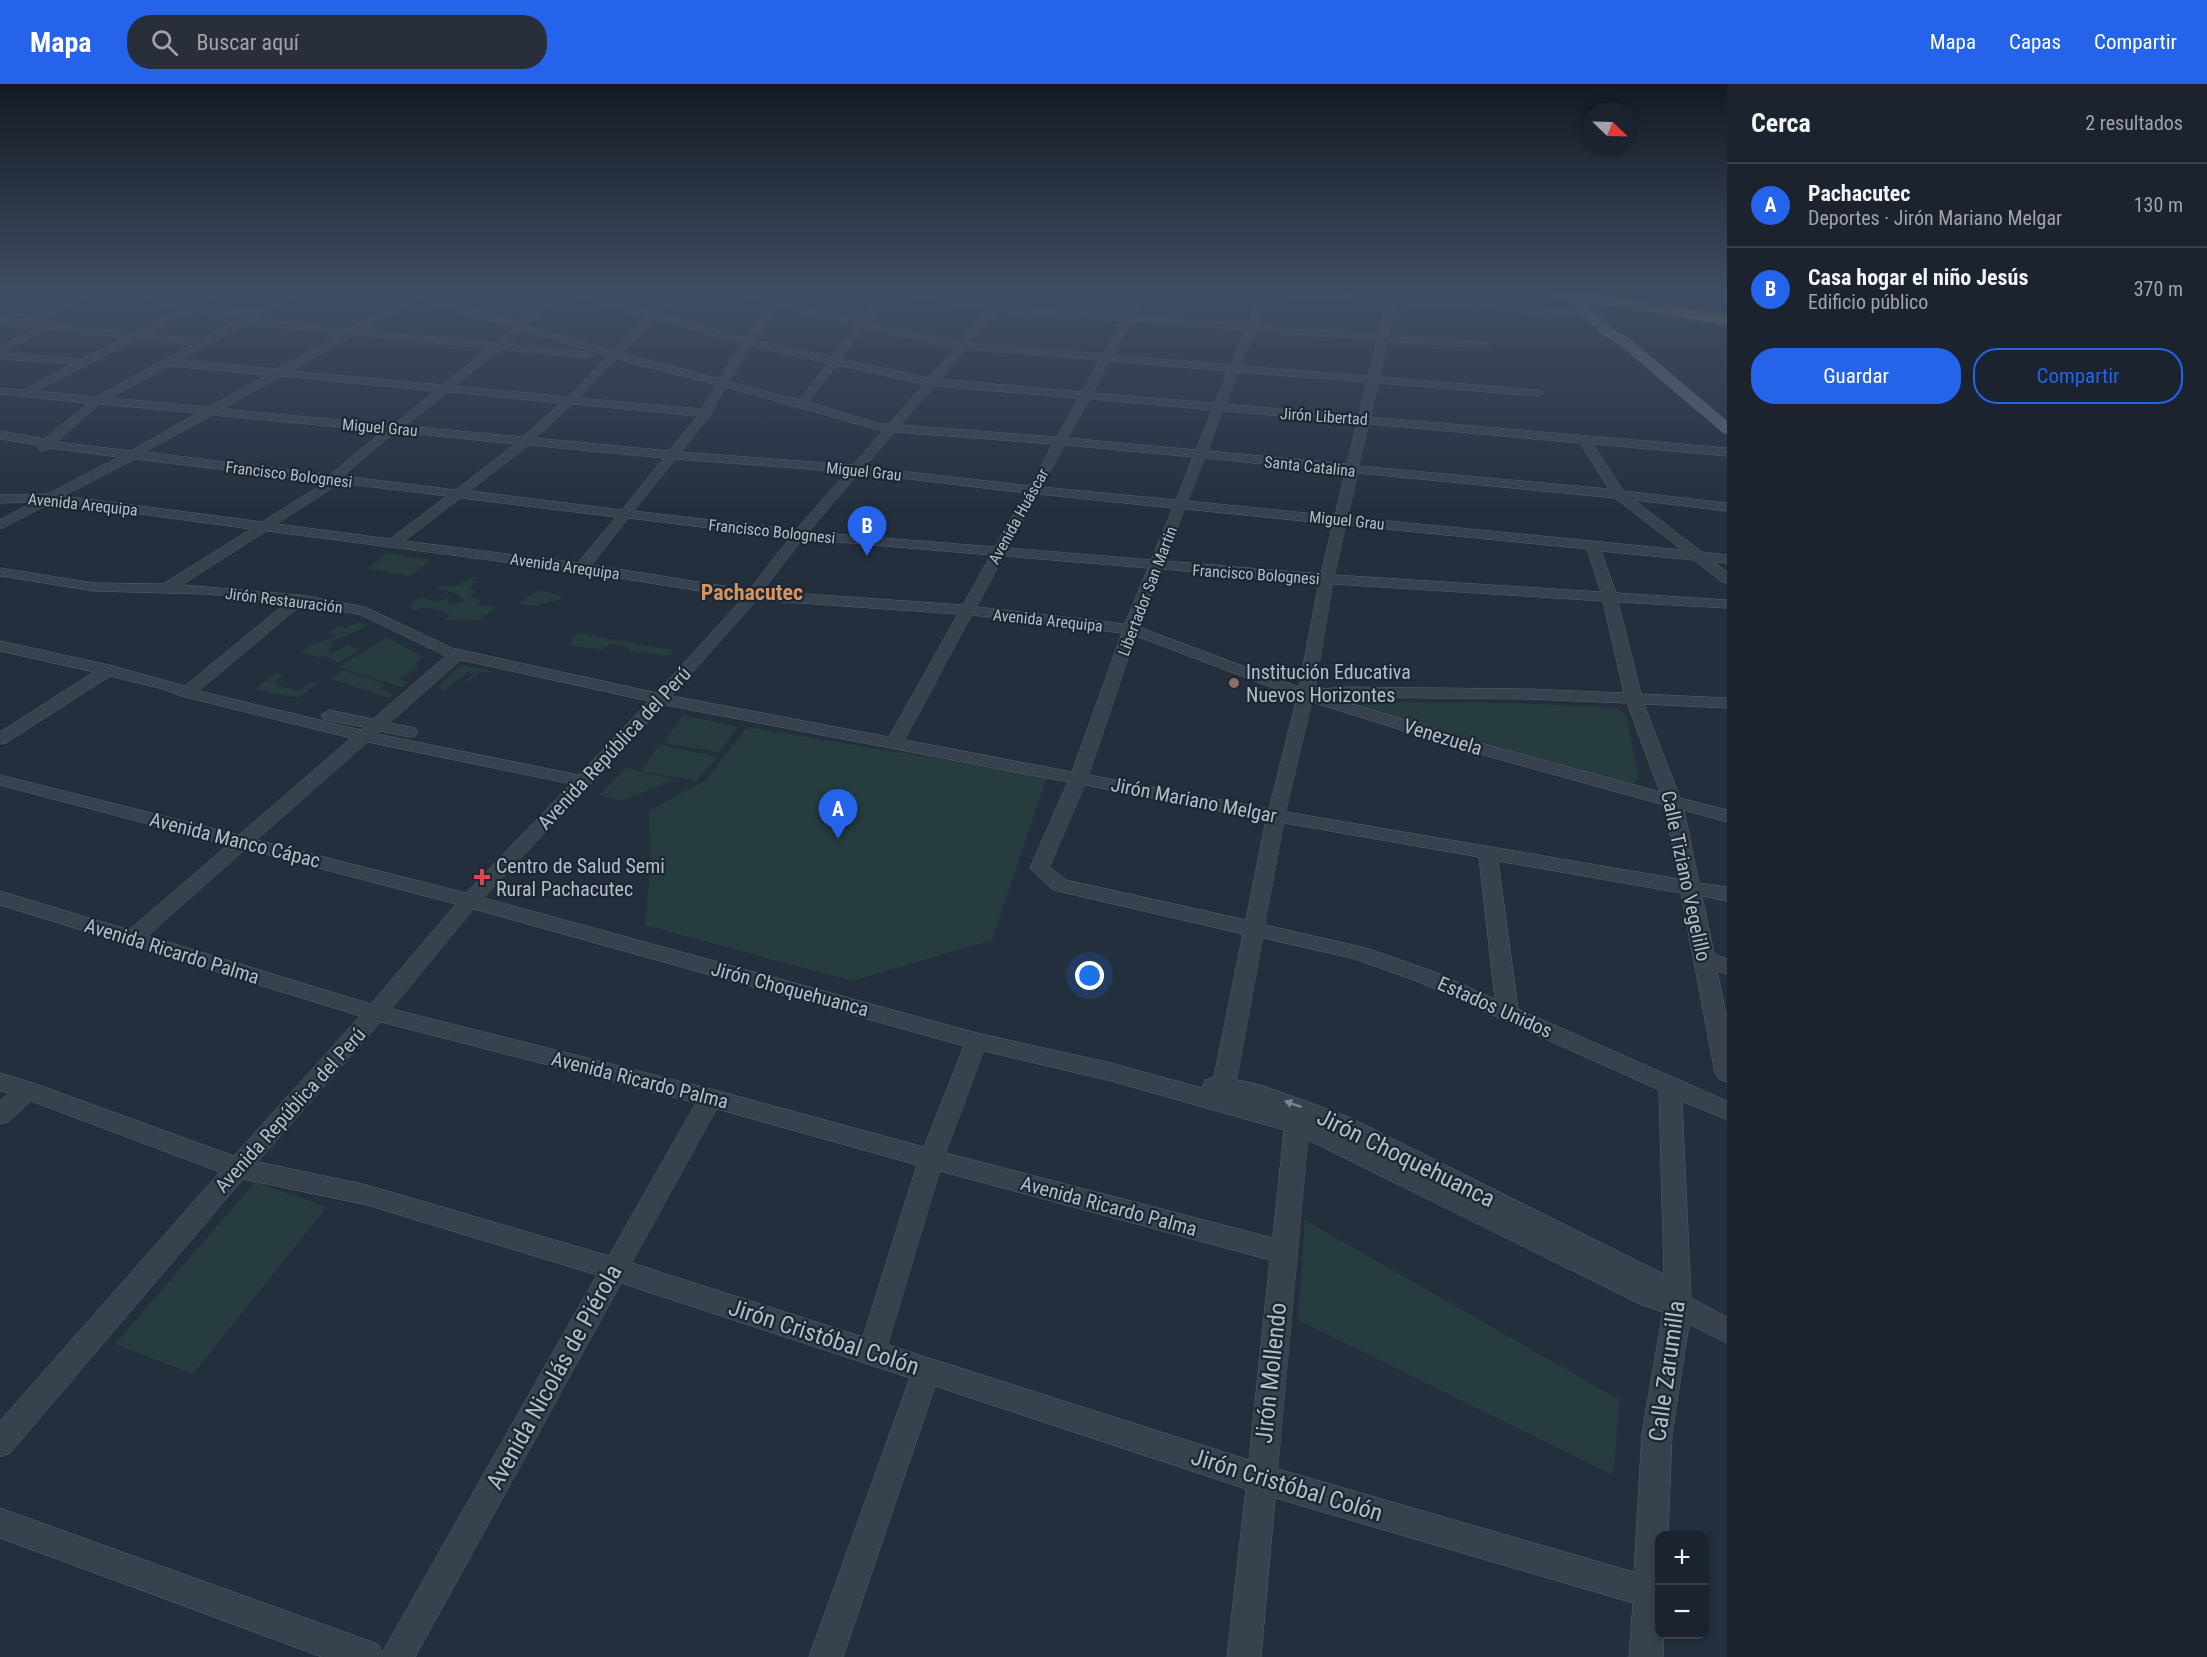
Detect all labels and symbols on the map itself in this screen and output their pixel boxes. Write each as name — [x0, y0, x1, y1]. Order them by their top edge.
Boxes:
north arrow — [1583, 102, 1637, 156]
street label: Jirón Libertad — [1279, 404, 1368, 429]
street label: Miguel Grau — [341, 415, 418, 440]
street label: Santa Catalina — [1263, 452, 1357, 481]
street label: Francisco Bolognesi — [225, 457, 353, 492]
street label: Miguel Grau — [825, 458, 903, 485]
street label: Avenida Huáscar — [984, 465, 1053, 567]
street label: Avenida Arequipa — [27, 489, 139, 520]
pin: B — [848, 506, 886, 556]
street label: Miguel Grau — [1308, 507, 1386, 534]
street label: Francisco Bolognesi — [708, 515, 836, 548]
street label: Libertador San Martin — [1114, 524, 1181, 659]
street label: Avenida Arequipa — [509, 549, 621, 584]
street label: Francisco Bolognesi — [1192, 561, 1320, 588]
district label: Pachacutec — [701, 580, 803, 605]
street label: Jirón Restauración — [224, 584, 344, 617]
street label: Avenida Arequipa — [992, 605, 1104, 636]
place label: Institución Educativa Nuevos Horizontes — [1246, 660, 1411, 707]
street label: Avenida República del Perú — [532, 662, 696, 834]
marker: Institución Educativa Nuevos Horizontes — [1227, 676, 1241, 690]
street label: Venezuela — [1401, 714, 1485, 760]
street label: Jirón Mariano Melgar — [1109, 772, 1279, 828]
street label: Calle Tiziano Vegelillo — [1656, 789, 1716, 963]
pin: A — [818, 790, 858, 839]
street label: Avenida Manco Cápac — [147, 807, 323, 873]
place label: Centro de Salud Semi Rural Pachacutec — [496, 854, 665, 901]
marker: Centro de Salud Semi Rural Pachacutec — [473, 868, 491, 886]
street label: Avenida Ricardo Palma — [82, 913, 262, 989]
street label: Jirón Choquehuanca — [709, 956, 871, 1022]
your location — [1075, 961, 1104, 990]
street label: Estados Unidos — [1434, 971, 1556, 1043]
street label: Avenida República del Perú — [210, 1023, 370, 1197]
street label: Avenida Ricardo Palma — [549, 1046, 731, 1114]
one-way arrow — [1284, 1099, 1302, 1109]
street label: Jirón Choquehuanca — [1313, 1103, 1499, 1213]
street label: Avenida Ricardo Palma — [1018, 1171, 1200, 1241]
street label: Avenida Nicolás de Piérola — [481, 1260, 627, 1494]
street label: Jirón Cristóbal Colón — [725, 1293, 923, 1381]
street label: Calle Zarumilla — [1643, 1299, 1691, 1443]
street label: Jirón Mollendo — [1250, 1301, 1292, 1445]
street label: Jirón Cristóbal Colón — [1188, 1443, 1386, 1527]

